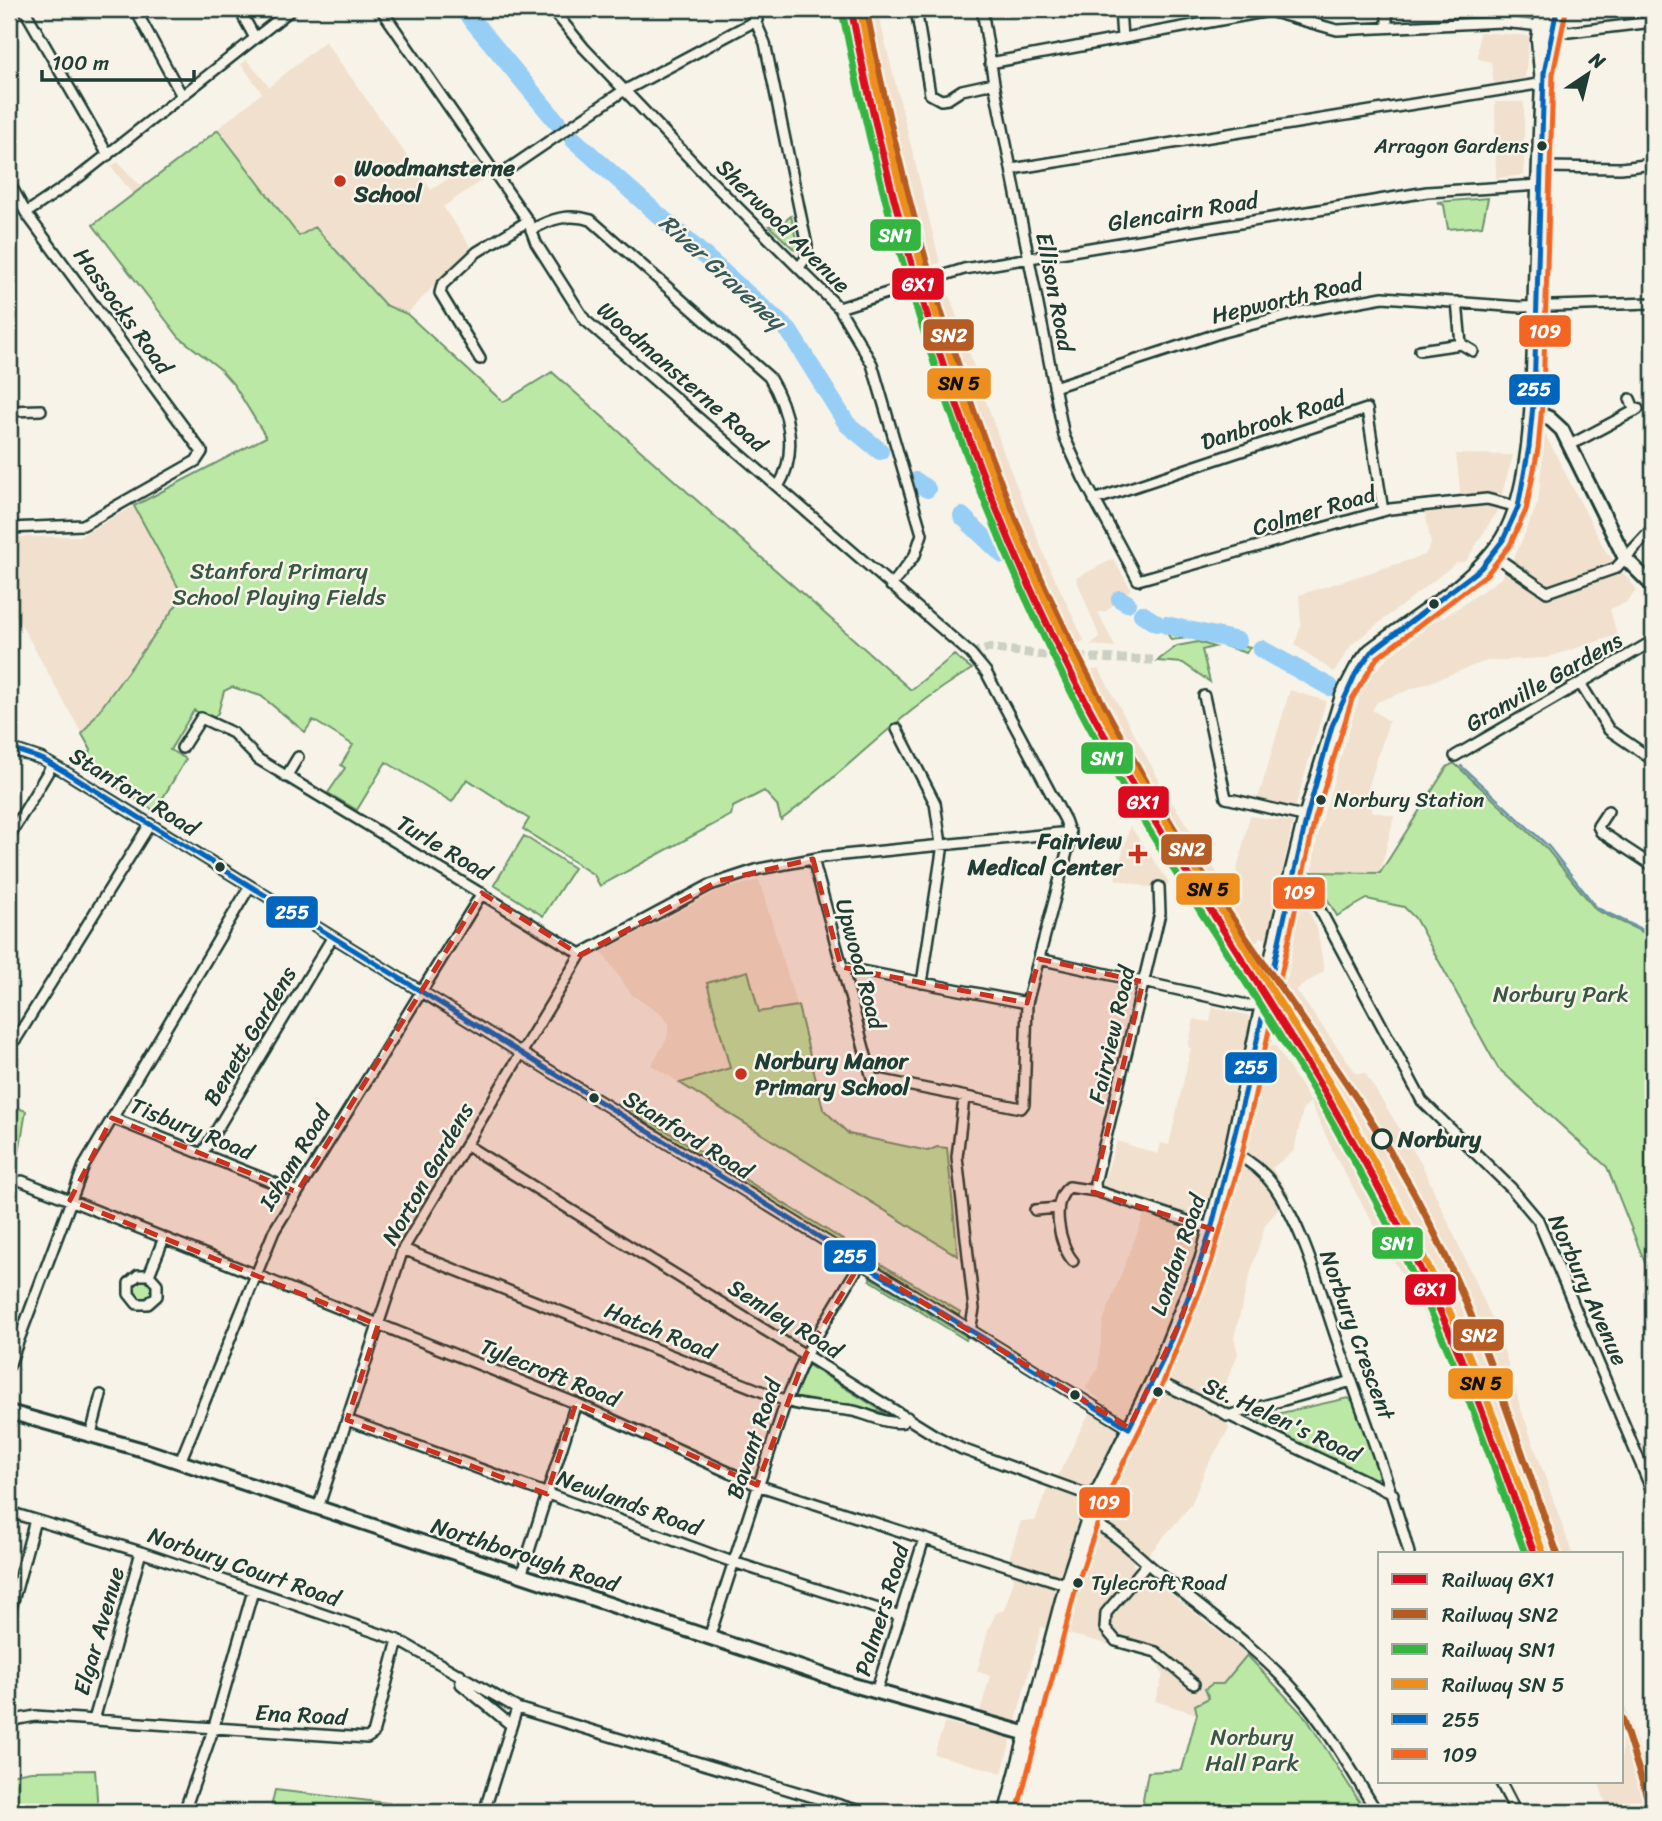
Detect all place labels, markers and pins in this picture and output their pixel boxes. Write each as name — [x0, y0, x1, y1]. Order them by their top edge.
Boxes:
place label: Arragon Gardens — [1373, 127, 1529, 165]
marker: Arragon Gardens — [1535, 139, 1549, 153]
place label: Woodmansterne School — [353, 148, 515, 215]
marker: Woodmansterne School — [332, 173, 348, 189]
unlabelled marker — [1427, 597, 1441, 611]
place label: Norbury Station — [1334, 781, 1484, 819]
marker: Norbury Station — [1314, 793, 1328, 807]
place label: Fairview Medical Center — [967, 821, 1124, 888]
marker: Fairview Medical Center — [1128, 844, 1148, 864]
unlabelled marker — [213, 860, 227, 874]
place label: Norbury Manor Primary School — [754, 1041, 911, 1108]
marker: Norbury Manor Primary School — [733, 1066, 749, 1082]
unlabelled marker — [587, 1091, 601, 1105]
place label: Norbury — [1397, 1119, 1482, 1160]
marker: Norbury — [1372, 1129, 1392, 1149]
unlabelled marker — [1151, 1385, 1165, 1399]
unlabelled marker — [1068, 1388, 1082, 1402]
place label: Tylecroft Road — [1091, 1564, 1228, 1602]
marker: Tylecroft Road — [1071, 1576, 1085, 1590]

